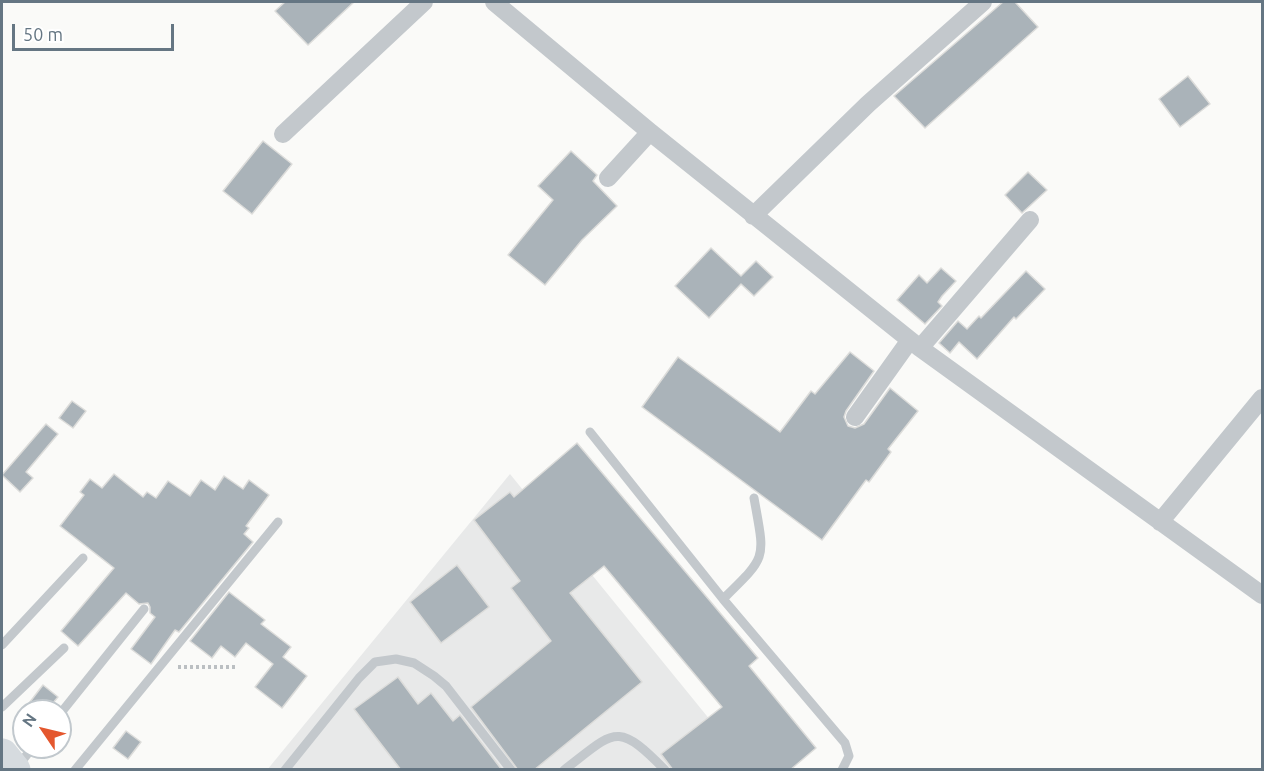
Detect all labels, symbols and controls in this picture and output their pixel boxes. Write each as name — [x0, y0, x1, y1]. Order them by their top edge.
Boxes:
scale bar — [15, 12, 177, 50]
text: 50 m — [23, 24, 63, 44]
north arrow — [12, 699, 72, 759]
text: N — [18, 710, 40, 730]

